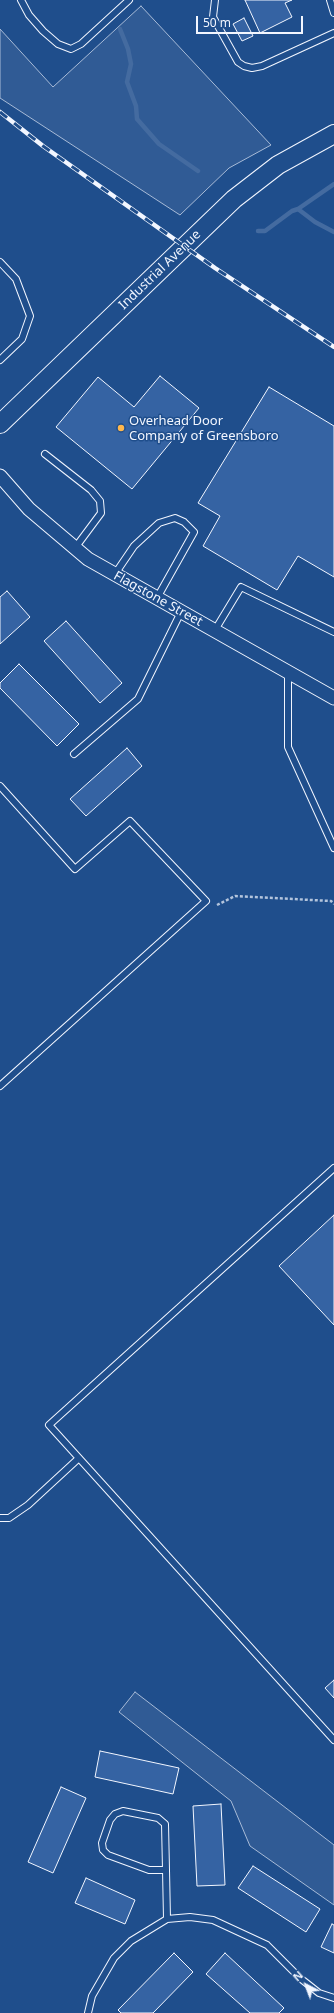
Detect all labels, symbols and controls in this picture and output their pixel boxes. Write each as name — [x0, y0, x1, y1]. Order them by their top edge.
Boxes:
scale bar — [198, 8, 305, 34]
text: 50 m — [203, 14, 231, 31]
street label: Industrial Avenue — [116, 227, 204, 313]
place label: Overhead Door Company of Greensboro — [129, 413, 279, 444]
marker: Overhead Door Company of Greensboro — [116, 423, 126, 433]
street label: Flagstone Street — [111, 568, 205, 630]
north arrow — [286, 1965, 326, 2005]
text: N — [289, 1967, 306, 1984]

